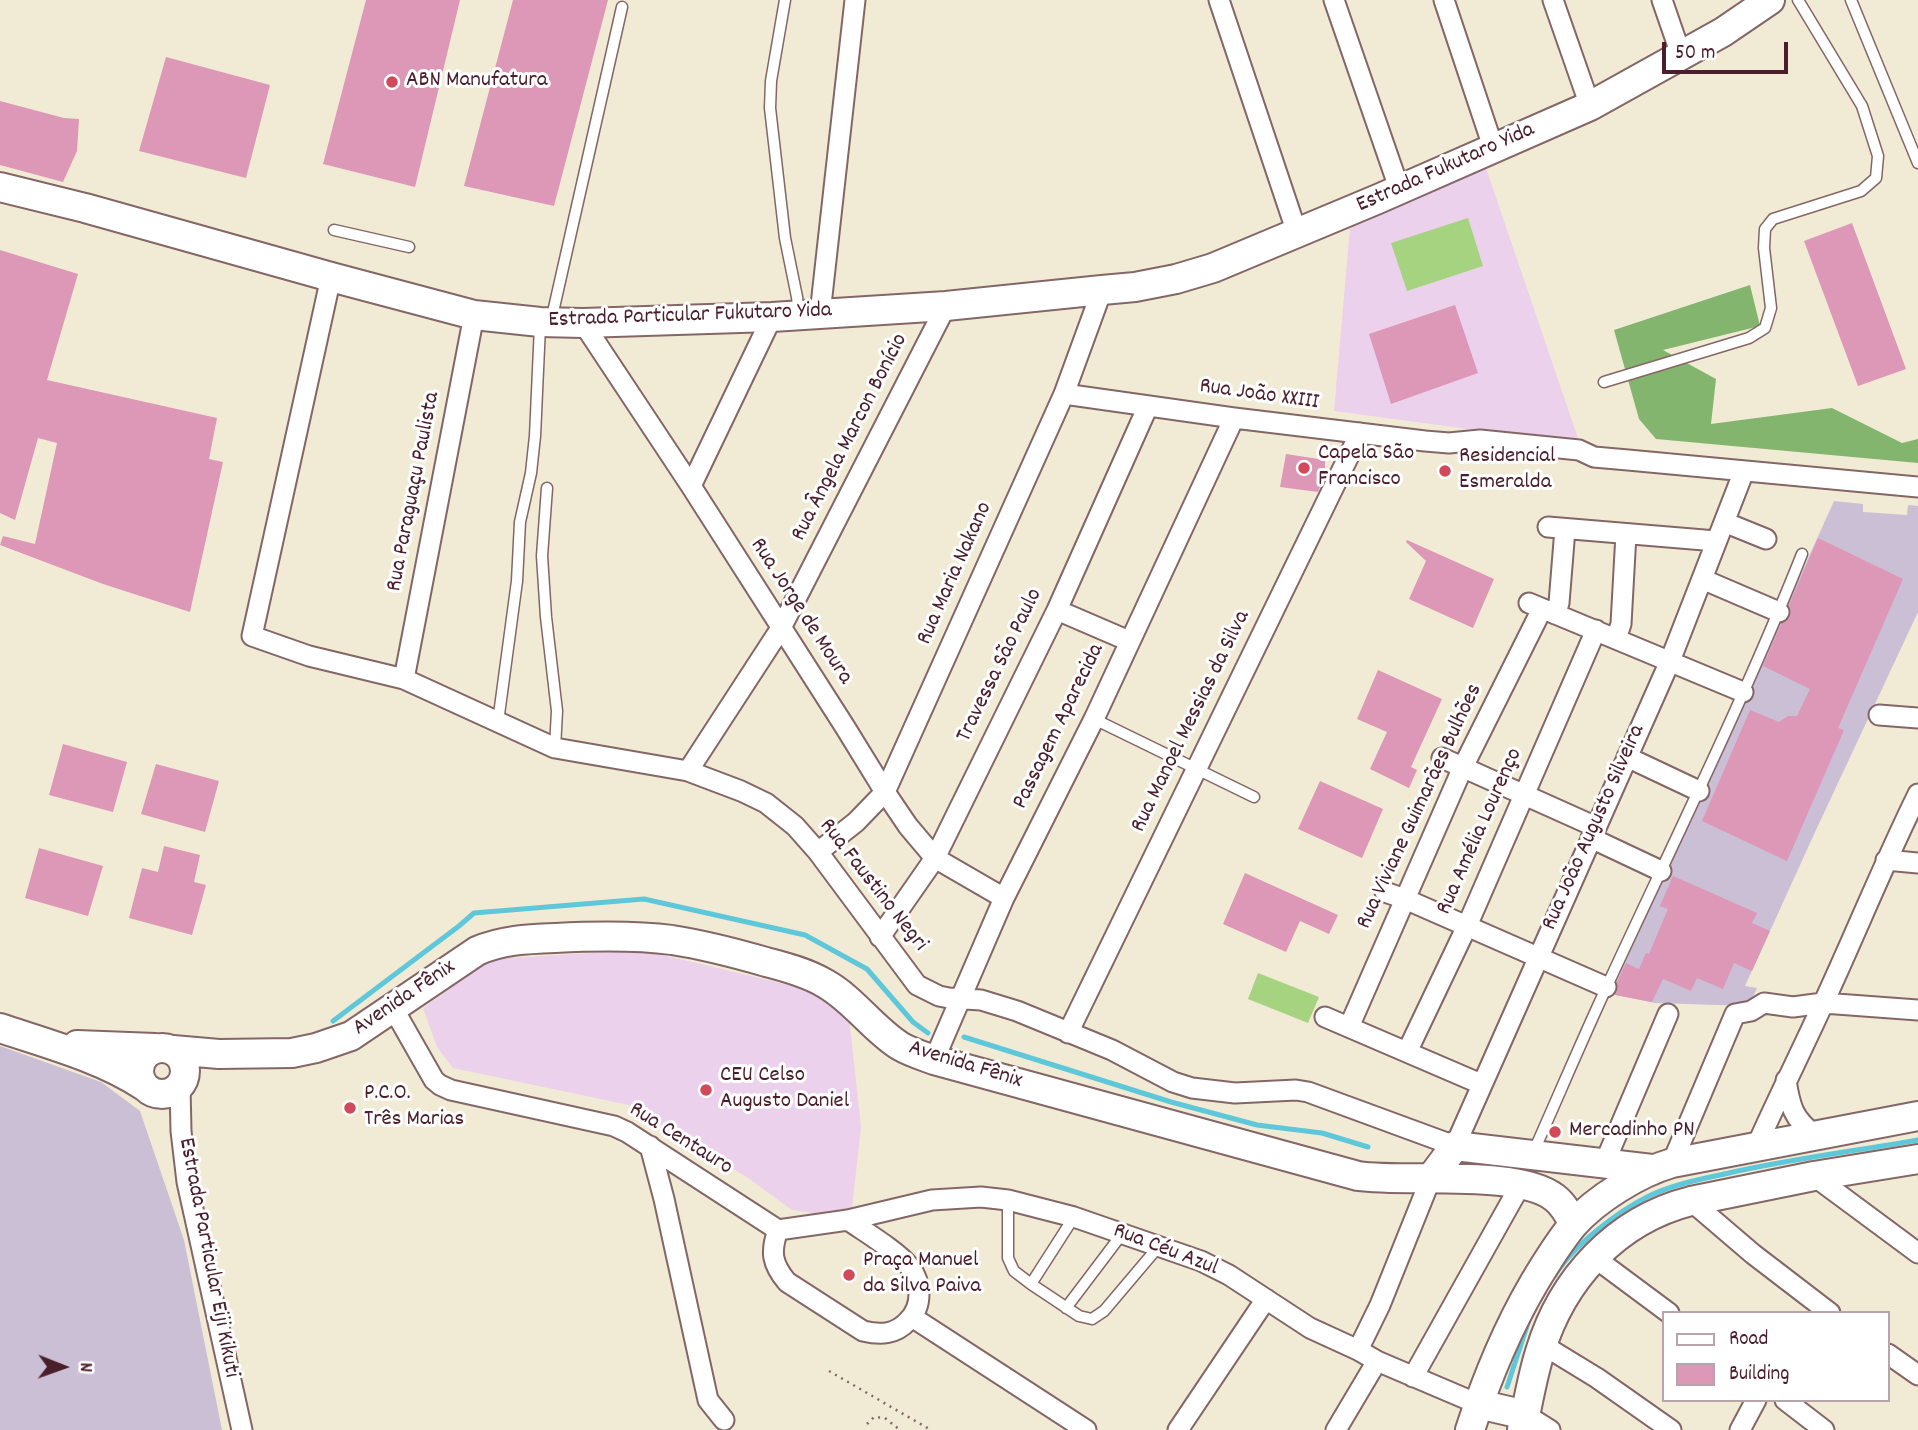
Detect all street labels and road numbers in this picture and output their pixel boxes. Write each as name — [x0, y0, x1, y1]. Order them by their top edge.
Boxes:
street label: Estrada Fukutaro Yida — [1353, 117, 1539, 221]
street label: Estrada Particular Fukutaro Yida — [548, 298, 832, 336]
street label: Rua Ângela Marcon Bonício — [787, 330, 915, 546]
street label: Rua João XXIII — [1197, 374, 1321, 418]
street label: Rua Paraguaçu Paulista — [382, 390, 448, 594]
street label: Rua Maria Nakano — [912, 498, 1000, 650]
street label: Rua Jorge de Moura — [742, 534, 858, 690]
street label: Travessa São Paulo — [952, 585, 1050, 747]
street label: Rua Manoel Messias da Silva — [1126, 607, 1258, 837]
street label: Passagem Aparecida — [1008, 640, 1112, 814]
street label: Rua Viviane Guimarães Bulhões — [1352, 680, 1490, 934]
street label: Rua João Augusto Silveira — [1537, 721, 1653, 935]
street label: Rua Amélia Lourenço — [1432, 744, 1530, 920]
street label: Rua Faustino Negri — [812, 814, 932, 958]
street label: Avenida Fênix — [349, 955, 461, 1043]
street label: Avenida Fênix — [905, 1036, 1025, 1096]
street label: Rua Centauro — [623, 1097, 737, 1183]
street label: Estrada Particular Eiji Kikuti — [170, 1136, 244, 1380]
street label: Rua Céu Azul — [1109, 1218, 1221, 1284]

